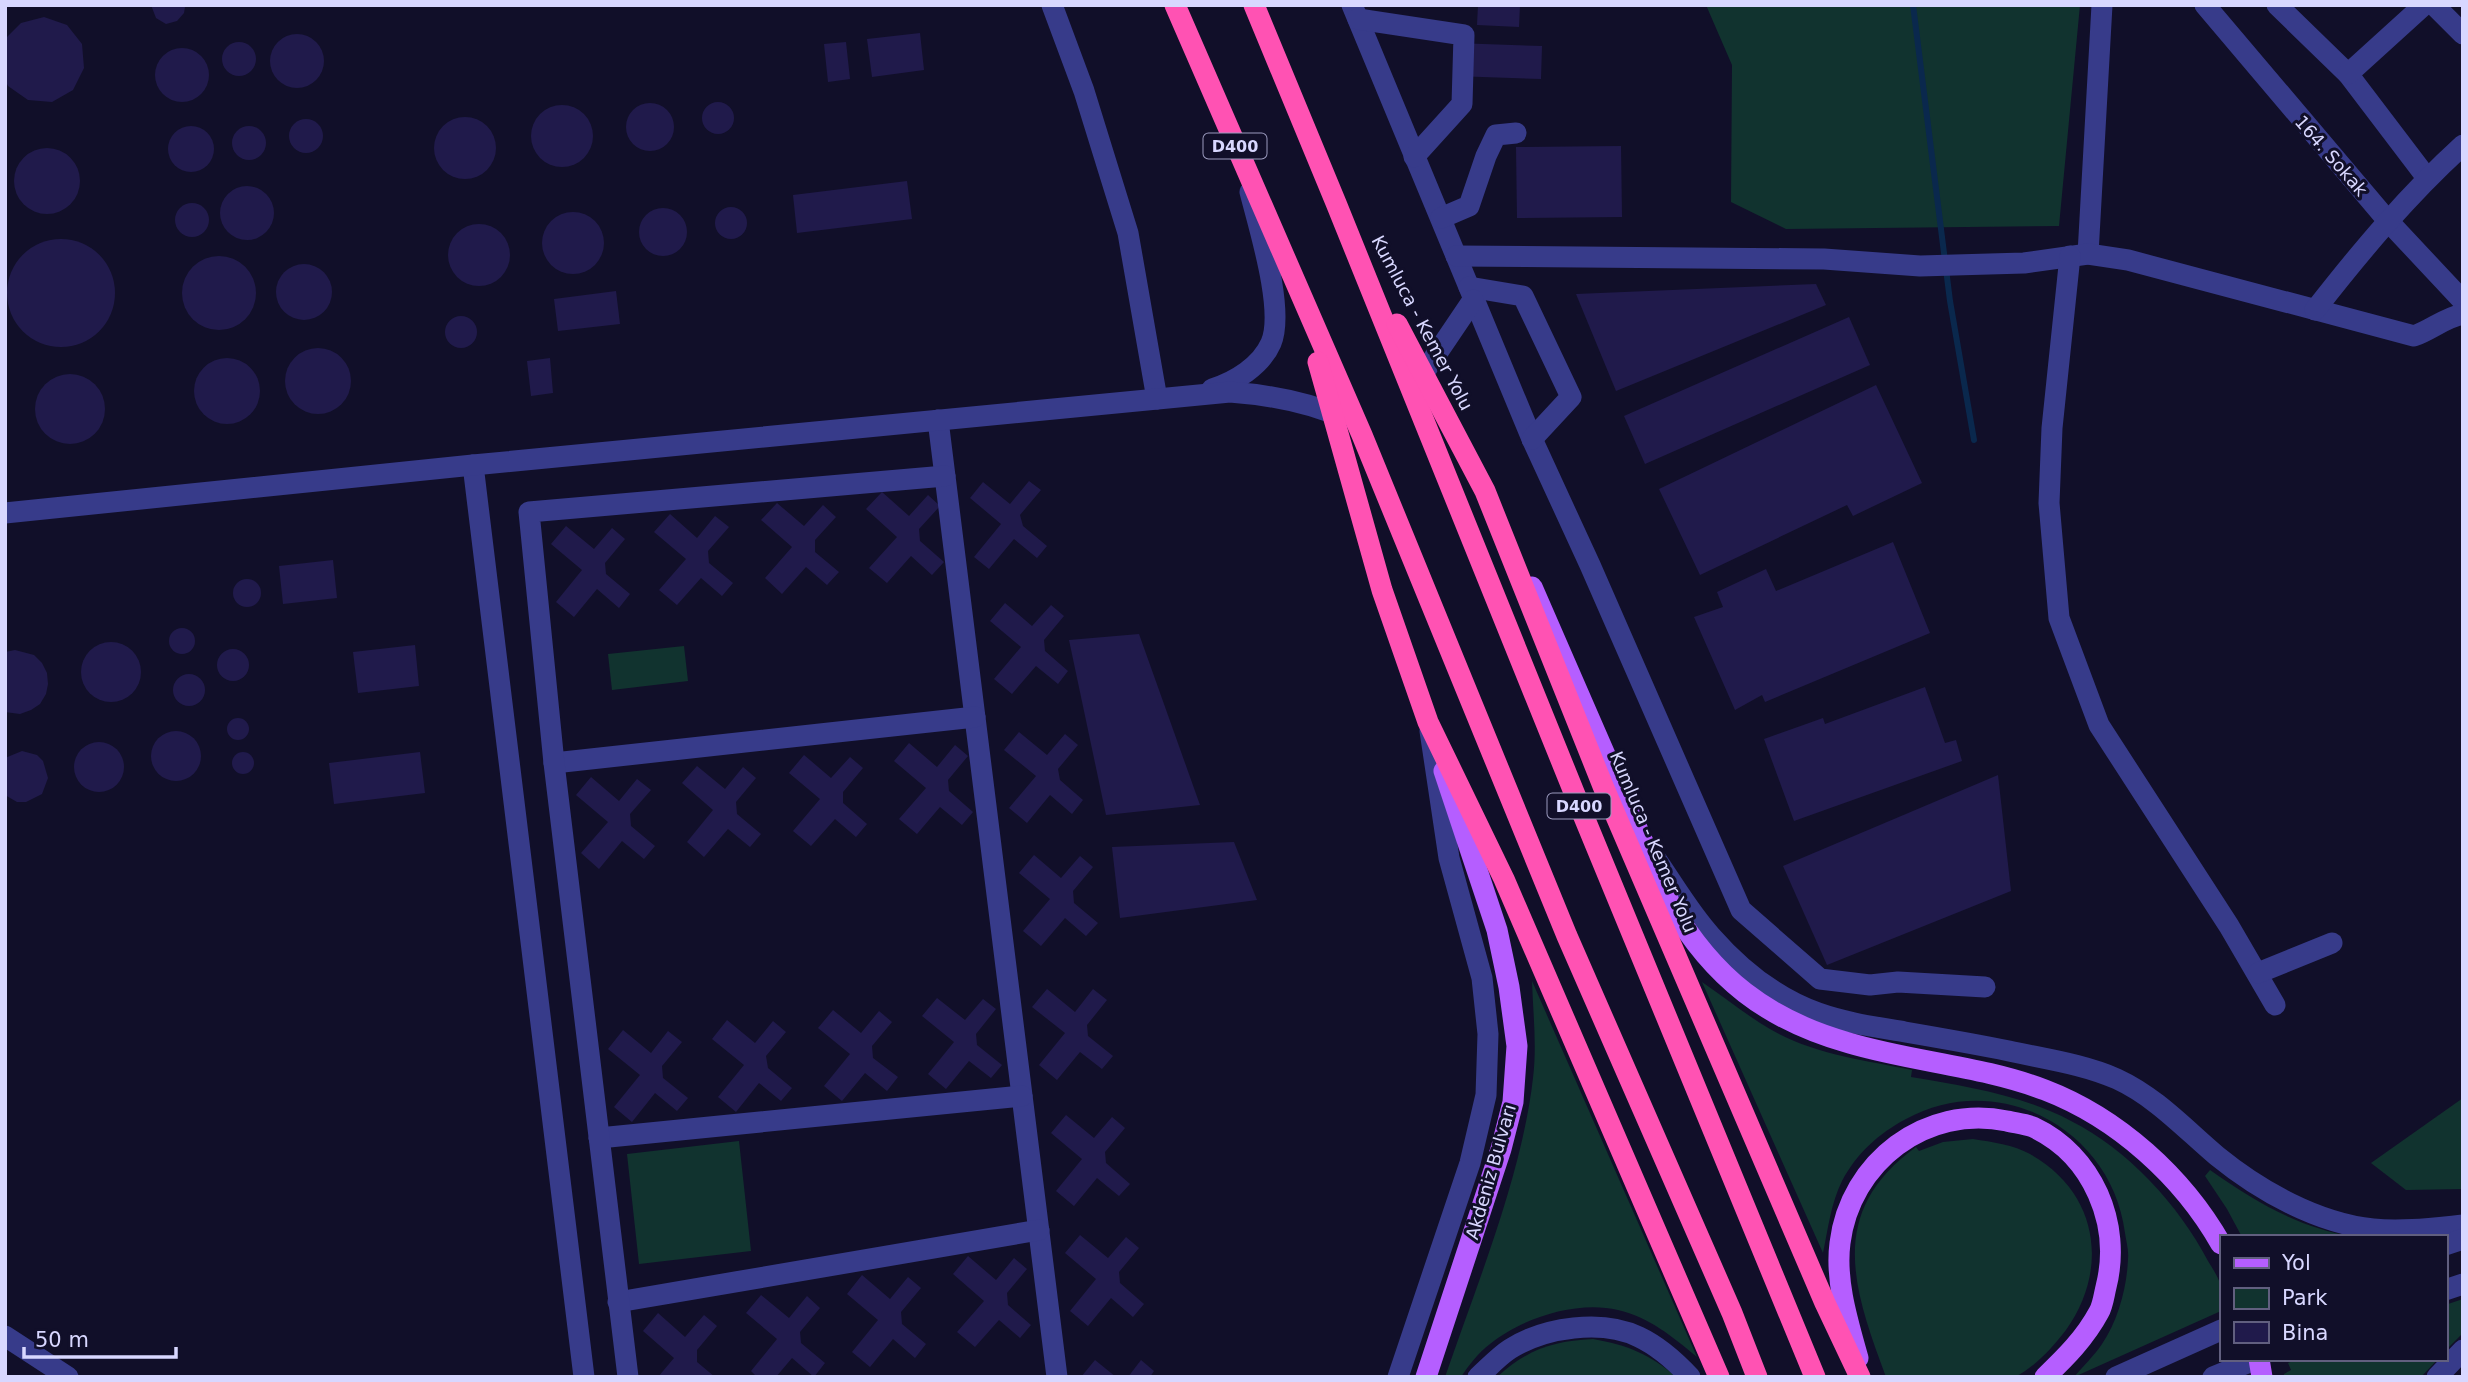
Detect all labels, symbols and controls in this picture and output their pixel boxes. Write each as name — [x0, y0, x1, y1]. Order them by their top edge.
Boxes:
street label: 164. Sokak — [2291, 111, 2372, 201]
road number: D400 — [1204, 134, 1266, 158]
street label: Kumluca - Kemer Yolu — [1367, 232, 1477, 414]
street label: Kumluca - Kemer Yolu — [1606, 748, 1701, 936]
road number: D400 — [1548, 793, 1610, 818]
street label: Akdeniz Bulvarı — [1461, 1102, 1520, 1242]
legend — [2220, 1235, 2447, 1361]
text: Yol — [2281, 1251, 2311, 1275]
text: Park — [2282, 1286, 2328, 1310]
scale bar — [24, 1316, 177, 1360]
text: Bina — [2282, 1321, 2328, 1345]
text: 50 m — [35, 1328, 89, 1352]

